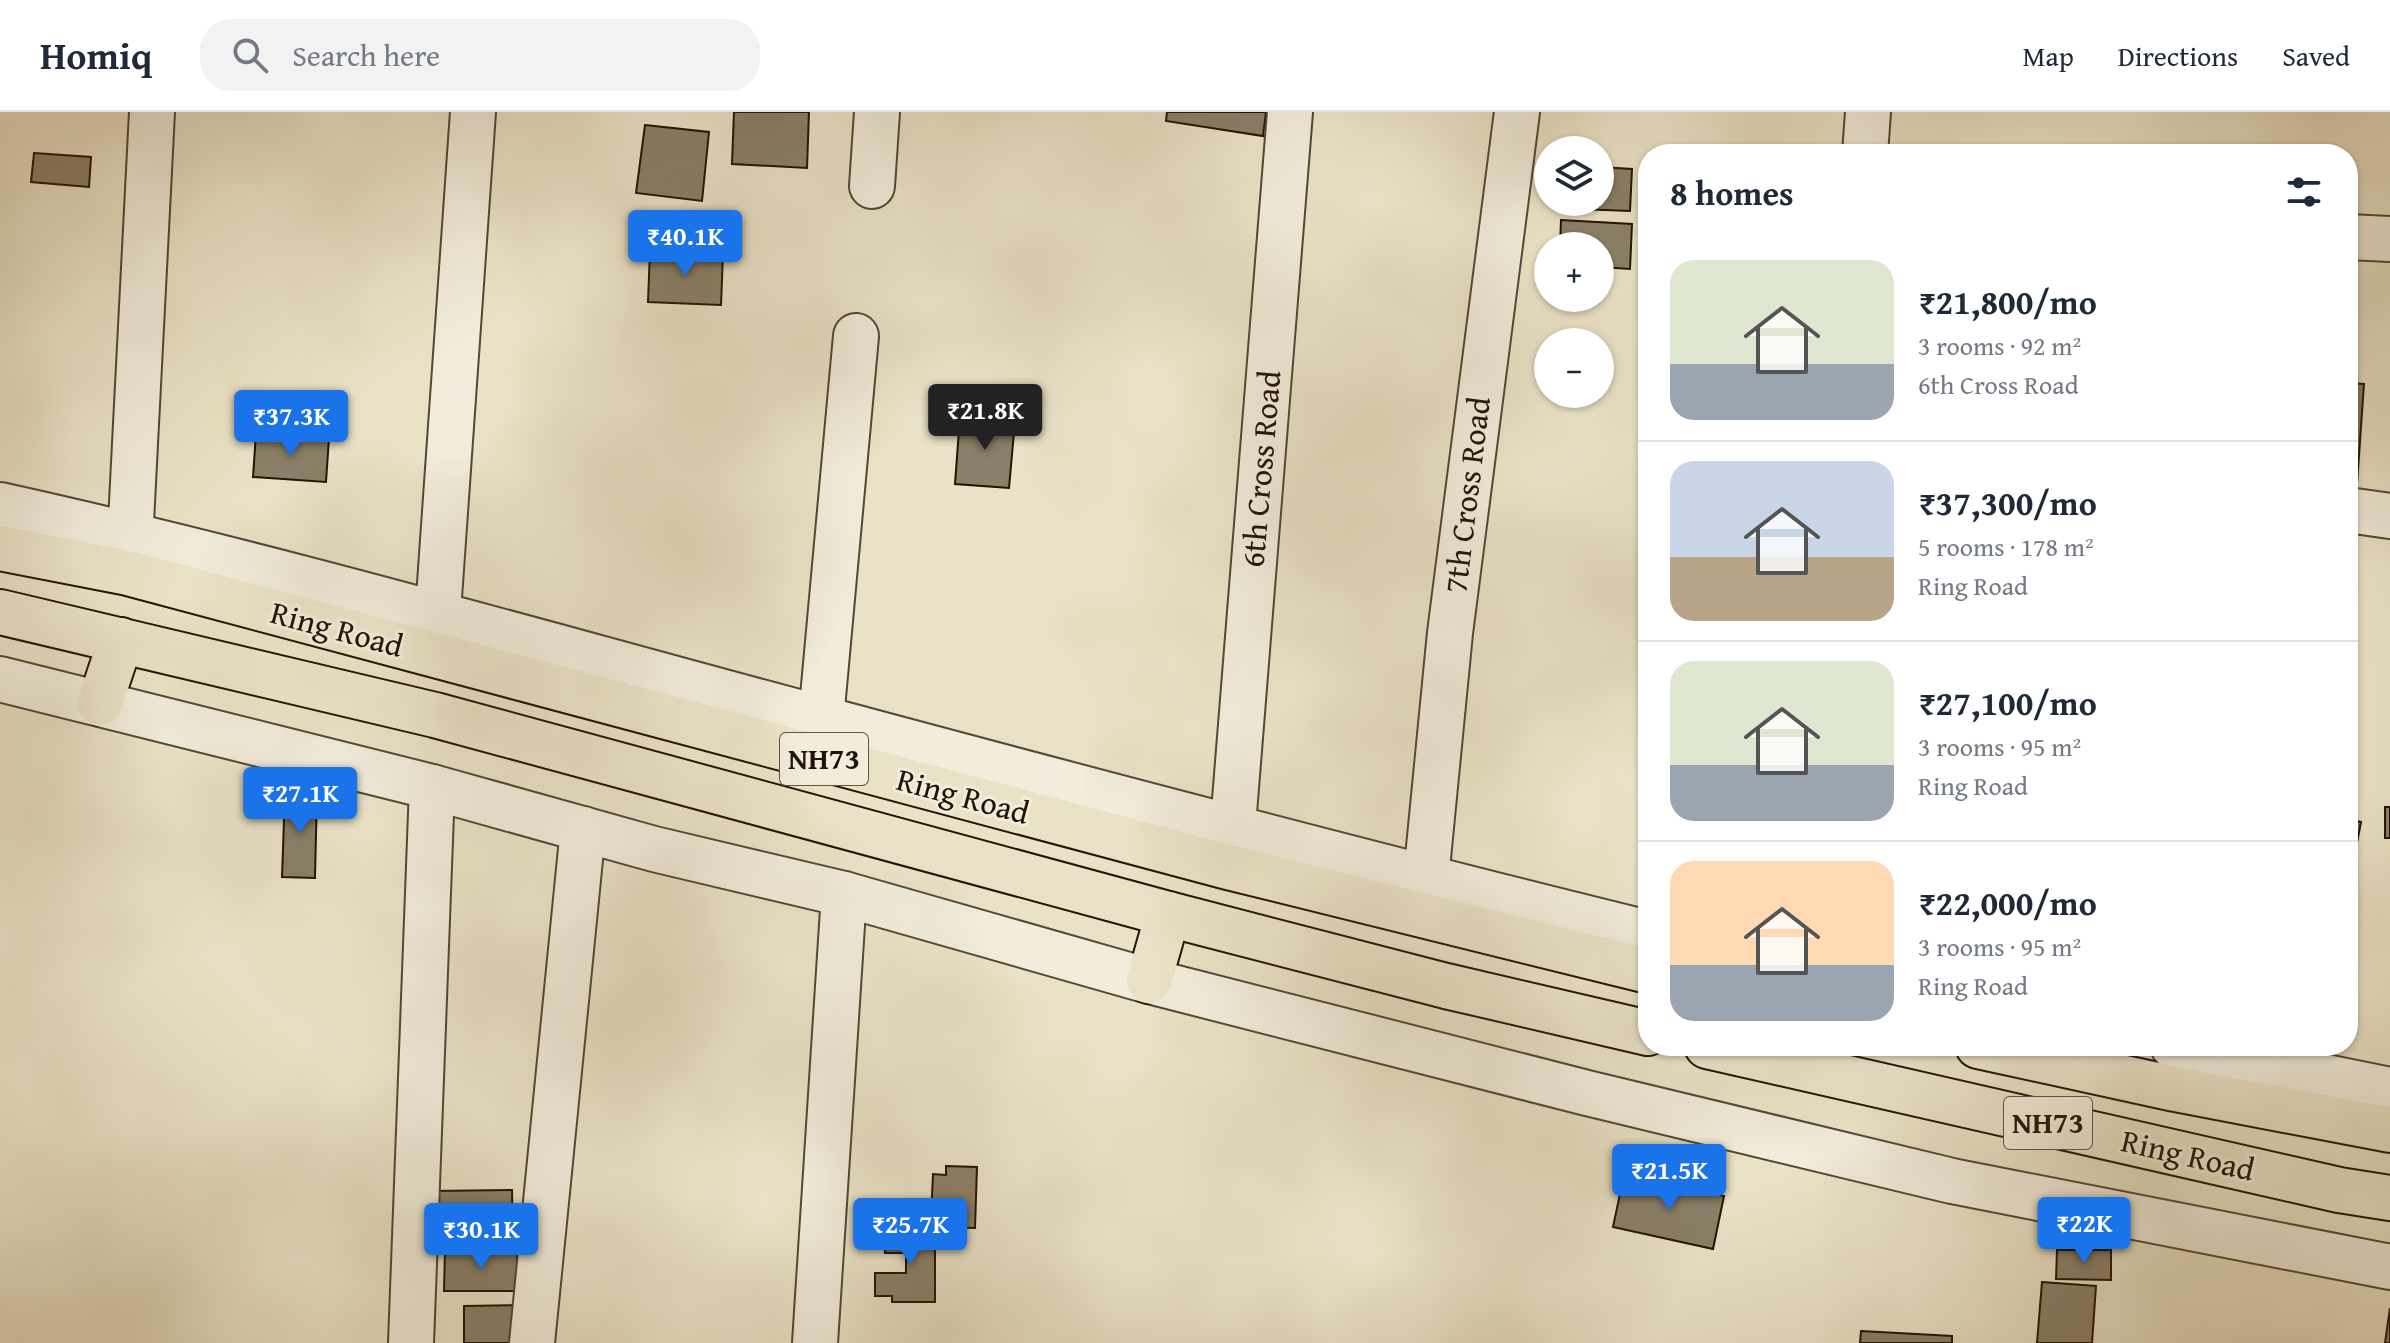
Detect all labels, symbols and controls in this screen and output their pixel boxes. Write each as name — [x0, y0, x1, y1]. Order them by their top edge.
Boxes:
search box — [200, 19, 760, 91]
text: Homiq — [40, 27, 152, 83]
icon: search — [228, 33, 272, 77]
text: Search here — [292, 33, 440, 77]
text: Map — [2022, 35, 2074, 76]
text: Directions — [2118, 35, 2238, 76]
text: Saved — [2282, 35, 2350, 76]
map controls — [1534, 136, 1614, 408]
button: layers — [1534, 136, 1614, 216]
text: 8 homes — [1670, 168, 1794, 217]
icon: filters — [2282, 170, 2326, 214]
pin: ₹40.1K — [620, 210, 750, 278]
text: ₹40.1K — [646, 216, 724, 255]
button: + — [1534, 232, 1614, 312]
text: ₹21,800/mo — [1918, 277, 2097, 326]
icon: home — [1734, 292, 1830, 388]
text: 3 rooms · 92 m² — [1918, 326, 2081, 365]
button: − — [1534, 328, 1614, 408]
text: 6th Cross Road — [1918, 365, 2079, 404]
street label: 6th Cross Road — [1228, 369, 1293, 569]
pin: ₹21.8K — [920, 384, 1050, 452]
pin: ₹37.3K — [226, 390, 356, 458]
text: ₹21.8K — [946, 390, 1024, 429]
street label: 7th Cross Road — [1431, 394, 1502, 596]
text: ₹37.3K — [252, 396, 330, 435]
text: ₹37,300/mo — [1918, 478, 2097, 527]
icon: home — [1734, 493, 1830, 589]
text: 5 rooms · 178 m² — [1918, 527, 2094, 566]
text: Ring Road — [1918, 566, 2028, 605]
street label: Ring Road — [266, 588, 409, 669]
text: ₹27,100/mo — [1918, 678, 2097, 727]
icon: home — [1734, 693, 1830, 789]
text: 3 rooms · 95 m² — [1918, 727, 2081, 766]
road number: NH73 — [780, 733, 868, 785]
street label: Ring Road — [892, 755, 1035, 836]
text: Ring Road — [1918, 766, 2028, 805]
pin: ₹27.1K — [235, 767, 365, 835]
text: ₹27.1K — [261, 773, 339, 812]
text: ₹22,000/mo — [1918, 878, 2097, 927]
icon: home — [1734, 893, 1830, 989]
text: 3 rooms · 95 m² — [1918, 927, 2081, 966]
text: Ring Road — [1918, 966, 2028, 1005]
road number: NH73 — [2004, 1097, 2092, 1149]
street label: Ring Road — [2117, 1116, 2259, 1193]
pin: ₹21.5K — [1604, 1144, 1734, 1212]
text: ₹21.5K — [1630, 1150, 1708, 1189]
pin: ₹22K — [2037, 1197, 2131, 1265]
pin: ₹25.7K — [845, 1198, 975, 1266]
pin: ₹30.1K — [416, 1203, 546, 1271]
text: ₹22K — [2056, 1203, 2112, 1242]
text: ₹25.7K — [871, 1204, 949, 1243]
text: ₹30.1K — [442, 1209, 520, 1248]

